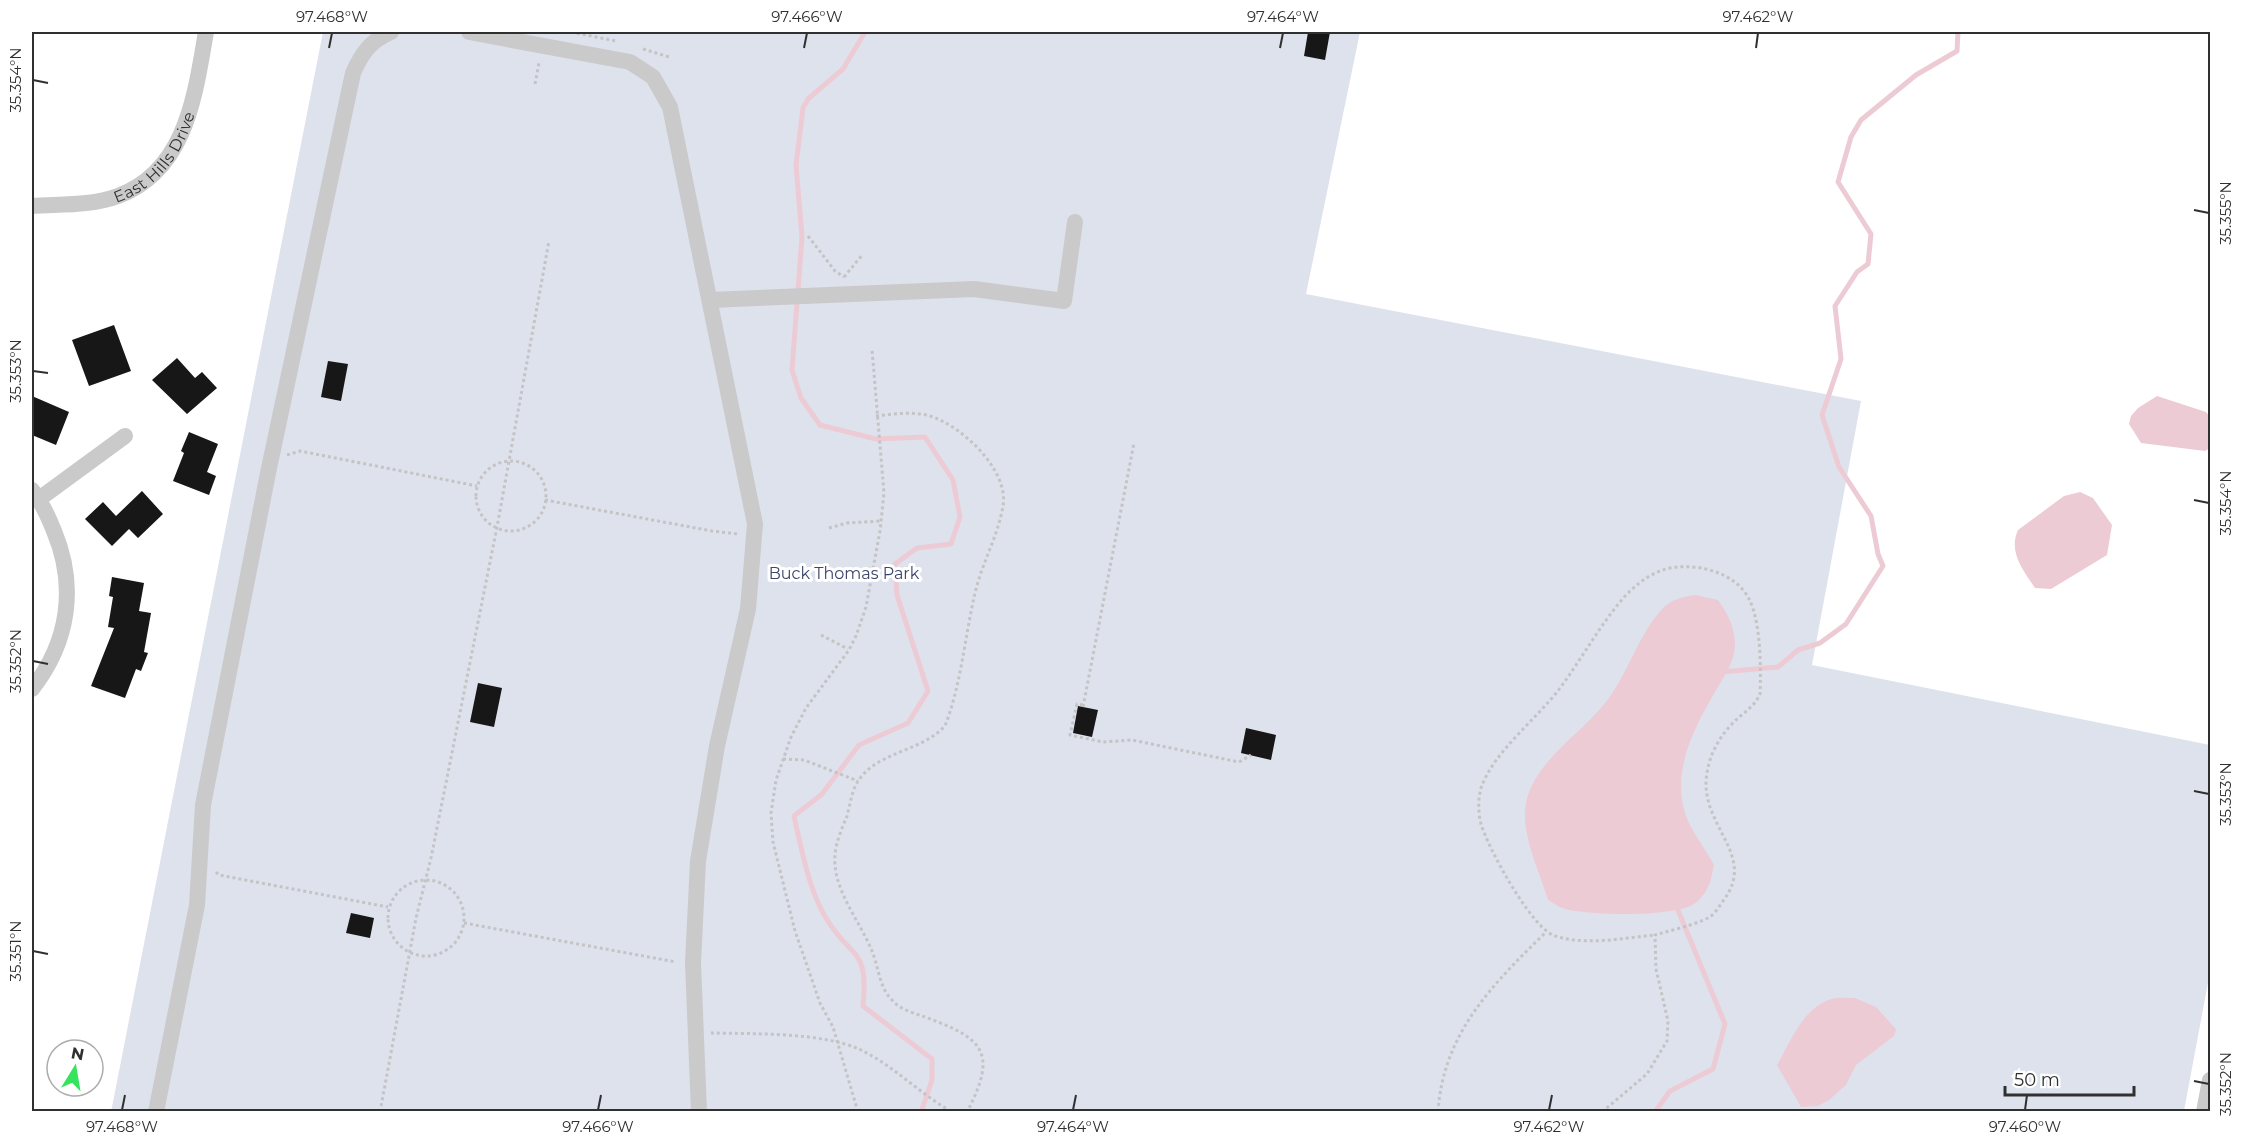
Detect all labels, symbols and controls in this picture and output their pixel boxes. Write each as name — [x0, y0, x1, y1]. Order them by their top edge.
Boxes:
text: 97.468°W — [296, 7, 368, 26]
text: 97.466°W — [771, 7, 843, 26]
text: 97.464°W — [1247, 7, 1319, 26]
text: 97.462°W — [1723, 7, 1794, 26]
text: 35.354°N — [6, 48, 25, 112]
street label: East Hills Drive — [111, 109, 198, 206]
text: 35.355°N — [2216, 181, 2235, 245]
text: 35.353°N — [6, 339, 25, 403]
text: 35.354°N — [2216, 471, 2235, 535]
park label: Buck Thomas Park — [769, 564, 920, 583]
text: 35.352°N — [6, 629, 25, 693]
text: 35.353°N — [2216, 762, 2235, 826]
text: 35.351°N — [6, 921, 25, 981]
north arrow — [45, 1038, 105, 1098]
text: N — [70, 1043, 86, 1064]
text: 35.352°N — [2216, 1052, 2235, 1116]
scale bar — [2005, 1059, 2134, 1097]
text: 50 m — [2014, 1069, 2060, 1091]
text: 97.468°W — [86, 1117, 158, 1136]
text: 97.466°W — [562, 1117, 634, 1136]
text: 97.464°W — [1037, 1117, 1109, 1136]
text: 97.462°W — [1514, 1117, 1585, 1136]
text: 97.460°W — [1989, 1117, 2062, 1136]

